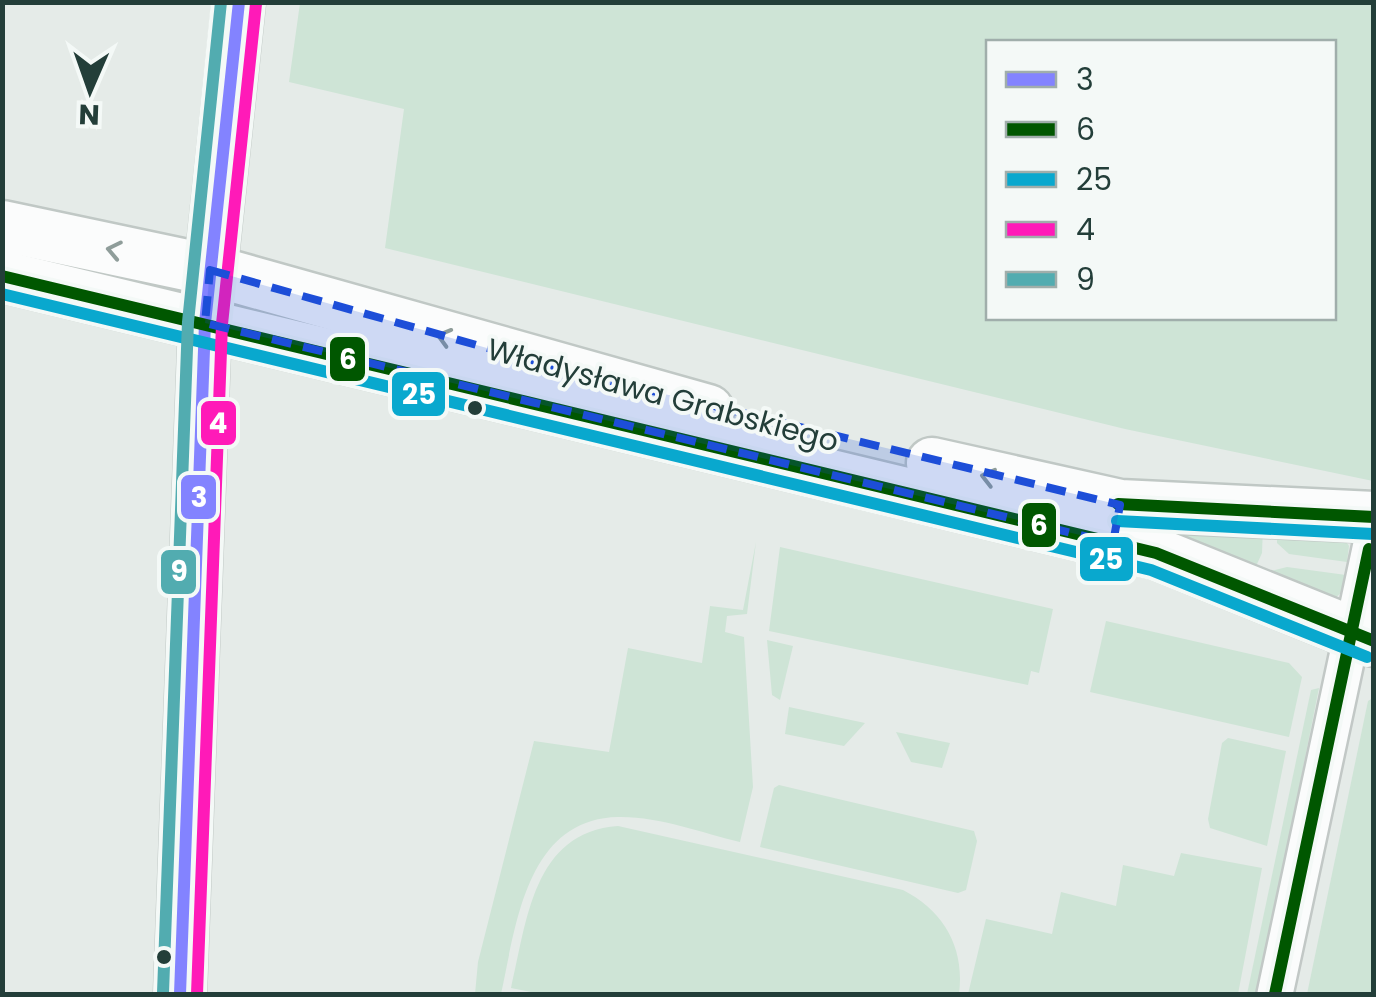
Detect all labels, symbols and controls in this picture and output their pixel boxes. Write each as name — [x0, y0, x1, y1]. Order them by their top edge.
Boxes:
north arrow — [40, 40, 140, 140]
legend — [986, 40, 1336, 320]
text: 3 — [1076, 58, 1094, 101]
text: N — [78, 95, 100, 134]
text: 6 — [1076, 108, 1095, 151]
text: 25 — [1076, 158, 1112, 201]
text: 4 — [1076, 208, 1095, 251]
one-way arrow — [106, 240, 123, 261]
text: 9 — [1076, 258, 1095, 301]
one-way arrow — [436, 327, 453, 348]
street label: Władysława Grabskiego — [482, 327, 844, 463]
line badge: 6 — [328, 335, 367, 383]
text: 6 — [339, 340, 357, 379]
line badge: 25 — [390, 370, 447, 418]
text: 25 — [402, 375, 436, 414]
unlabelled marker — [465, 398, 485, 418]
line badge: 4 — [199, 399, 238, 447]
text: 4 — [209, 404, 227, 443]
one-way arrow — [980, 468, 997, 489]
line badge: 3 — [179, 473, 218, 521]
text: 3 — [191, 478, 207, 517]
line badge: 6 — [1020, 501, 1058, 549]
text: 6 — [1030, 506, 1048, 545]
line badge: 25 — [1078, 535, 1135, 583]
text: 25 — [1089, 540, 1123, 579]
line badge: 9 — [159, 548, 198, 596]
text: 9 — [170, 552, 188, 591]
unlabelled marker — [154, 947, 174, 967]

